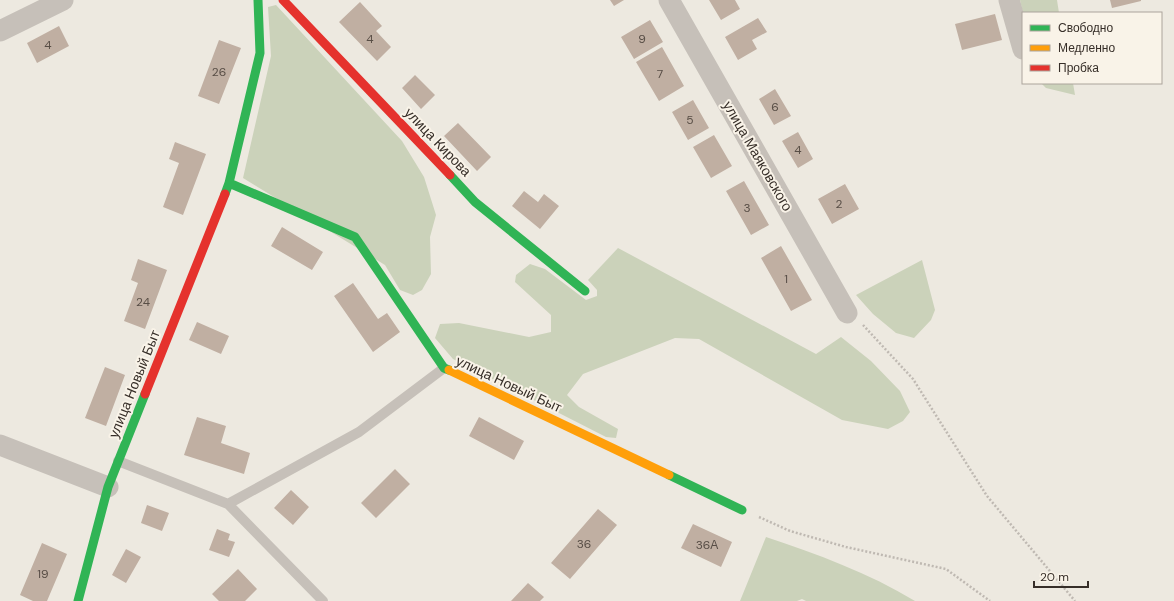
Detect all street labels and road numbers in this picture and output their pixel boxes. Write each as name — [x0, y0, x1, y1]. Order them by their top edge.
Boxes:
street label: улица Маяковского — [719, 98, 797, 215]
street label: улица Кирова — [401, 104, 475, 180]
street label: улица Новый Быт — [104, 327, 164, 441]
street label: улица Новый Быт — [453, 352, 565, 417]

